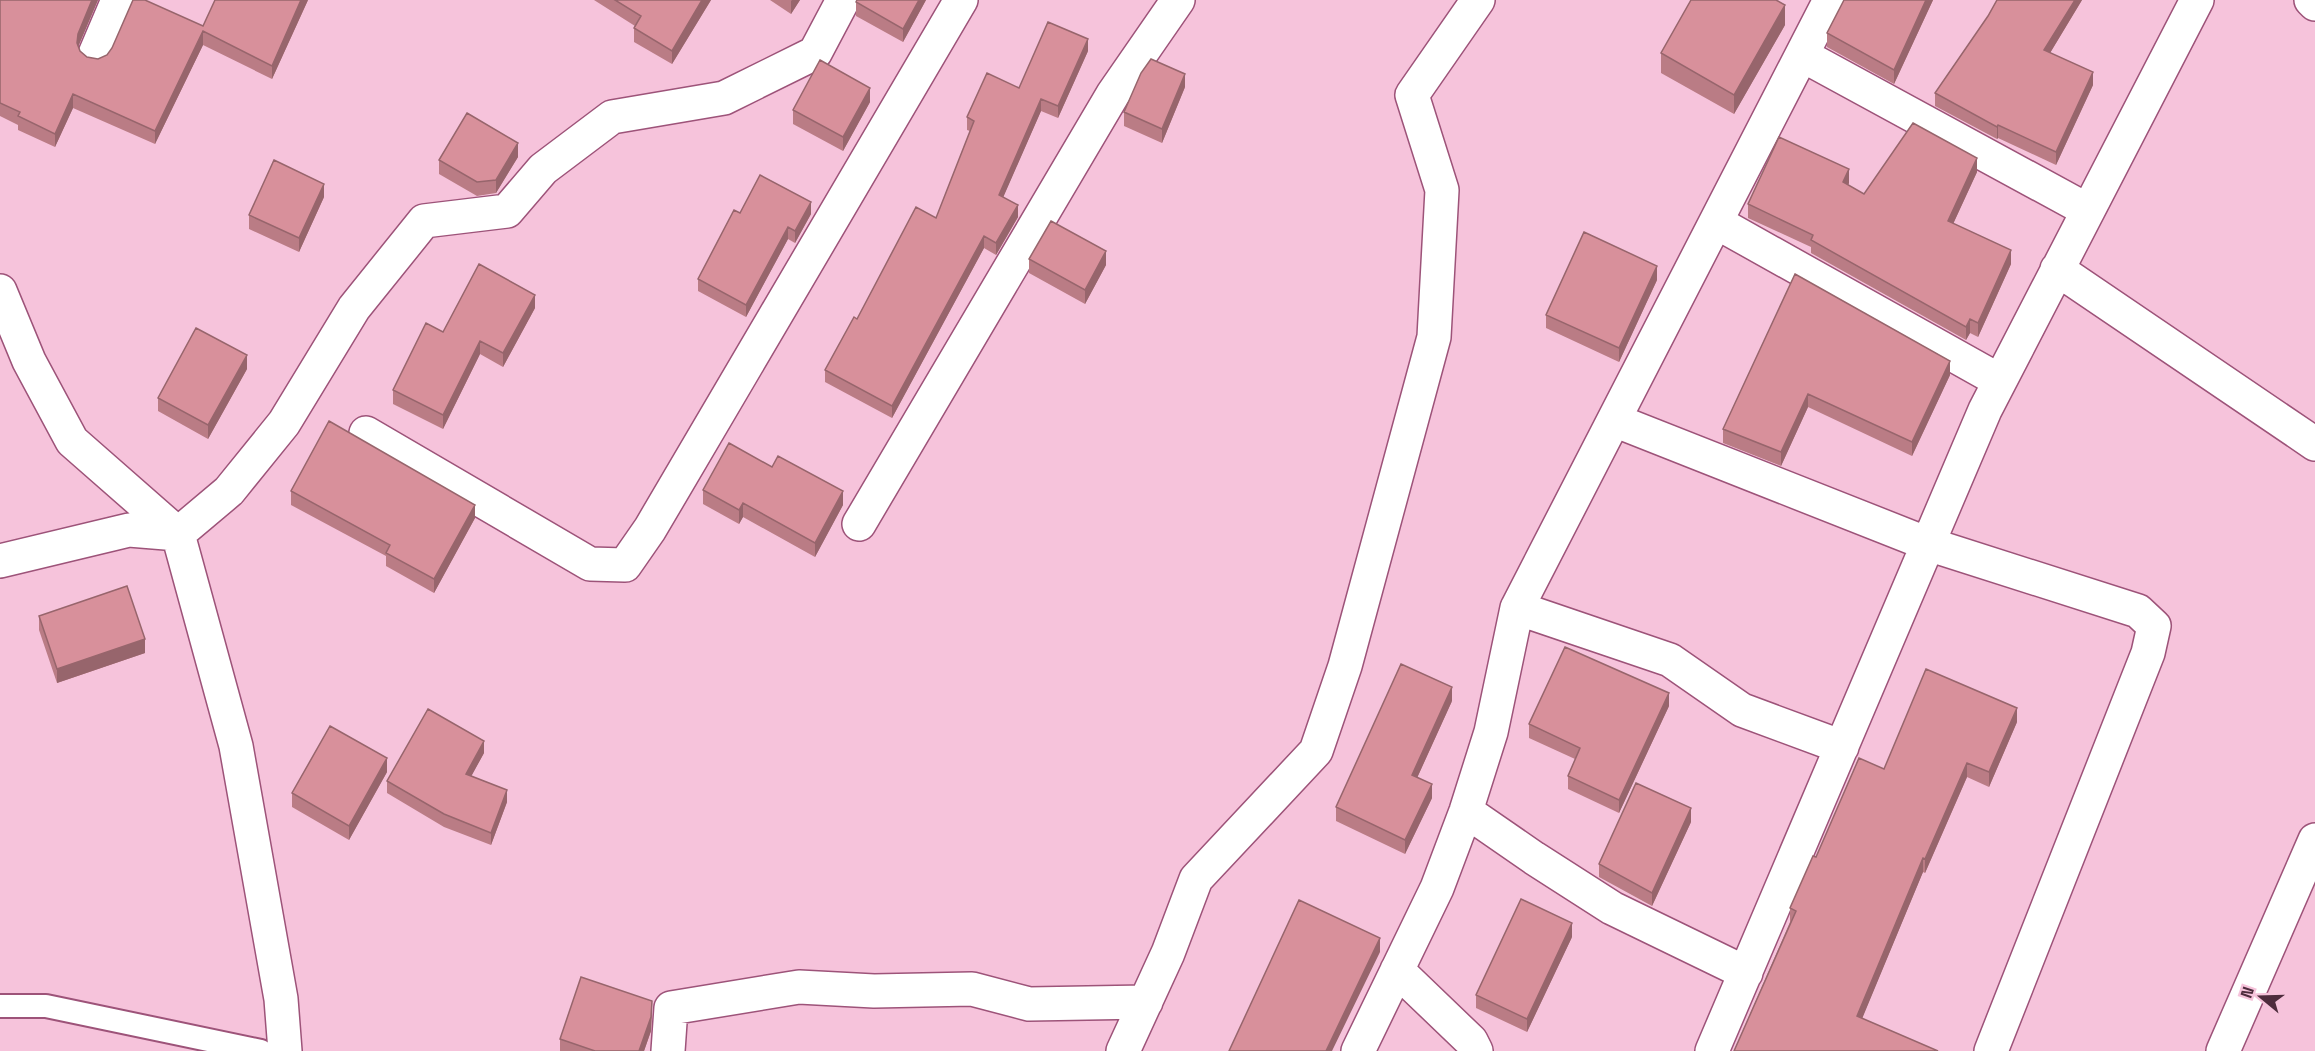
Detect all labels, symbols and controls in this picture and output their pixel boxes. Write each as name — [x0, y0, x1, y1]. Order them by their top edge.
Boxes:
north arrow — [2231, 967, 2291, 1027]
text: N — [2236, 984, 2259, 1001]

